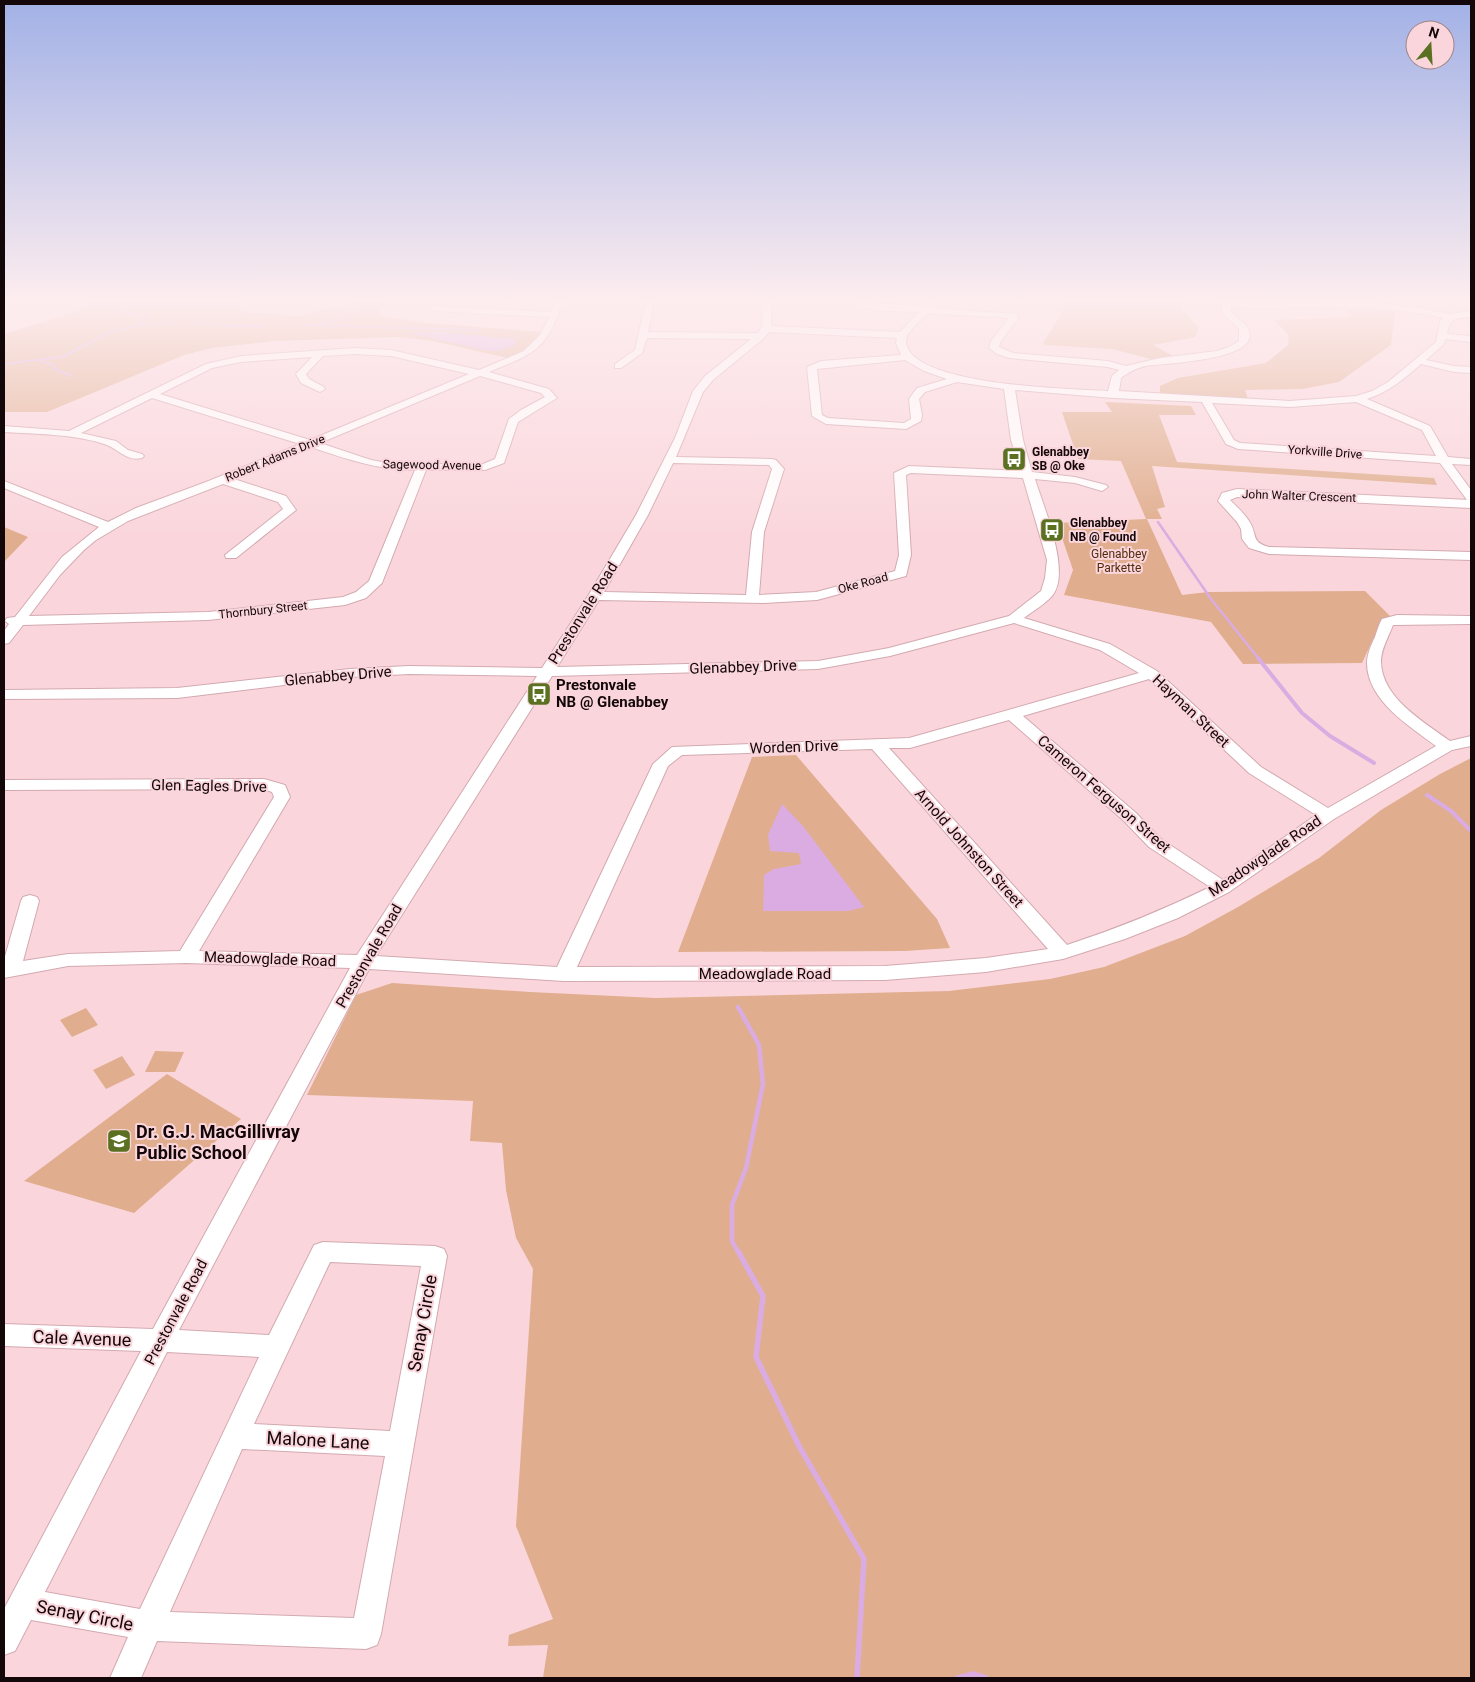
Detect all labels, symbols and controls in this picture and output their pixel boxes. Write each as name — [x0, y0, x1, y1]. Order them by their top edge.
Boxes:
north arrow — [1405, 20, 1455, 70]
text: N — [1427, 23, 1441, 42]
street label: Robert Adams Drive — [223, 432, 327, 484]
street label: Yorkville Drive — [1287, 442, 1363, 462]
place label: Glenabbey SB @ Oke — [1032, 445, 1090, 473]
bus stop icon: Glenabbey SB @ Oke — [1001, 446, 1027, 472]
street label: Sagewood Avenue — [383, 457, 481, 473]
street label: John Walter Crescent — [1242, 487, 1356, 505]
place label: Glenabbey NB @ Found — [1070, 516, 1137, 544]
bus stop icon: Glenabbey NB @ Found — [1039, 517, 1065, 543]
park label: Glenabbey Parkette — [1091, 547, 1147, 575]
street label: Prestonvale Road — [544, 559, 622, 667]
street label: Oke Road — [837, 570, 889, 596]
street label: Thornbury Street — [218, 598, 308, 622]
street label: Glenabbey Drive — [689, 656, 797, 678]
street label: Glenabbey Drive — [284, 662, 392, 690]
street label: Hayman Street — [1149, 671, 1233, 751]
place label: Prestonvale NB @ Glenabbey — [556, 676, 669, 711]
bus stop icon: Prestonvale NB @ Glenabbey — [526, 681, 552, 707]
street label: Cameron Ferguson Street — [1034, 731, 1174, 857]
street label: Worden Drive — [749, 736, 839, 758]
street label: Glen Eagles Drive — [151, 776, 267, 796]
street label: Arnold Johnston Street — [911, 785, 1027, 911]
street label: Meadowglade Road — [1205, 812, 1325, 900]
street label: Prestonvale Road — [332, 901, 406, 1011]
street label: Meadowglade Road — [204, 948, 336, 970]
street label: Meadowglade Road — [699, 965, 831, 983]
place label: Dr. G.J. MacGillivray Public School — [136, 1121, 301, 1163]
school or university icon: Dr. G.J. MacGillivray Public School — [106, 1128, 132, 1154]
street label: Prestonvale Road — [141, 1256, 211, 1368]
street label: Senay Circle — [403, 1273, 441, 1373]
street label: Cale Avenue — [32, 1326, 132, 1350]
street label: Malone Lane — [266, 1427, 370, 1453]
street label: Senay Circle — [35, 1595, 135, 1635]

